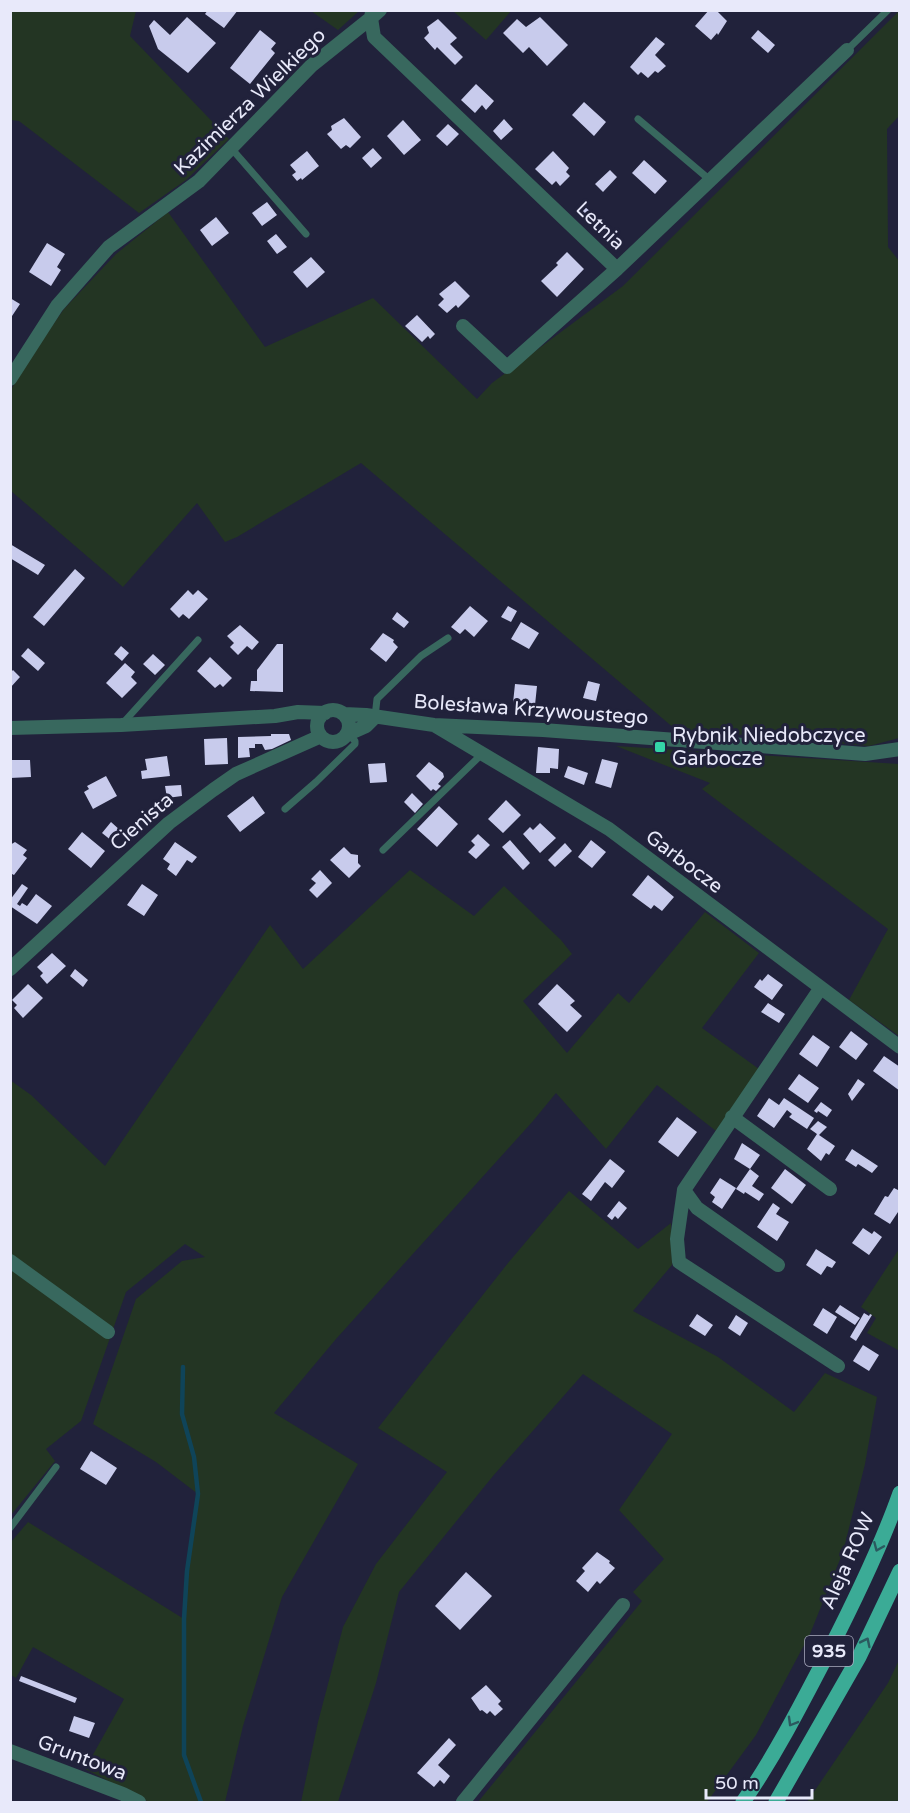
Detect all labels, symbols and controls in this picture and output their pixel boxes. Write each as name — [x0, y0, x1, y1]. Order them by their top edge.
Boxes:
street label: Kazimierza Wielkiego — [169, 23, 331, 181]
street label: Letnia — [570, 197, 630, 255]
street label: Bolesława Krzywoustego — [413, 690, 649, 730]
place label: Rybnik Niedobczyce Garbocze — [672, 724, 866, 771]
marker: Rybnik Niedobczyce Garbocze — [653, 740, 667, 754]
street label: Cienista — [106, 788, 178, 856]
street label: Garbocze — [641, 825, 727, 899]
street label: Aleja ROW — [816, 1509, 880, 1613]
one-way arrow — [873, 1541, 885, 1552]
road number: 935 — [805, 1636, 853, 1666]
one-way arrow — [859, 1637, 871, 1648]
one-way arrow — [788, 1716, 799, 1726]
street label: Gruntowa — [34, 1730, 130, 1786]
scale bar — [706, 1762, 812, 1800]
text: 50 m — [715, 1772, 759, 1794]

